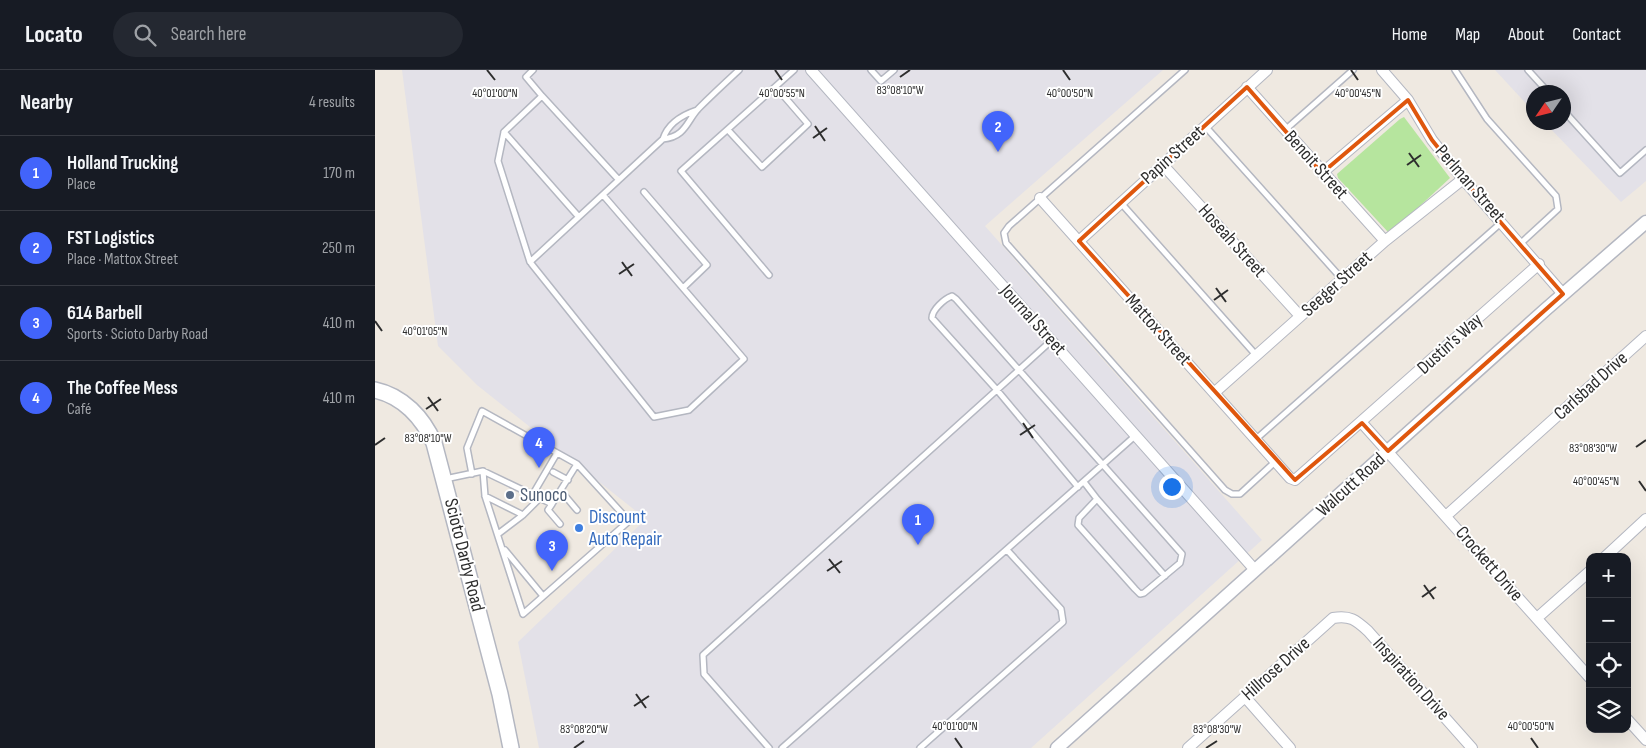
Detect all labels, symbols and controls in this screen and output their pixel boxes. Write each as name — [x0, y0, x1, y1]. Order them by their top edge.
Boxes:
search box — [113, 12, 463, 57]
text: Locato — [25, 20, 83, 49]
icon: search — [131, 21, 159, 49]
text: Search here — [171, 23, 246, 46]
text: Home — [1392, 24, 1427, 45]
text: Map — [1455, 24, 1480, 45]
text: About — [1508, 24, 1544, 45]
text: Contact — [1572, 24, 1621, 45]
text: 83°08'10"W — [876, 83, 924, 98]
north arrow — [1526, 85, 1571, 130]
text: 40°01'00"N — [472, 86, 518, 101]
text: 40°00'55"N — [759, 86, 805, 101]
text: 40°00'50"N — [1047, 86, 1093, 101]
text: 40°00'45"N — [1335, 86, 1381, 101]
text: Nearby — [20, 90, 73, 115]
text: 4 results — [309, 93, 355, 112]
pin: 2 — [982, 111, 1014, 152]
street label: Papin Street — [1136, 120, 1210, 190]
street label: Benoit Street — [1279, 126, 1353, 204]
street label: Perlman Street — [1430, 140, 1510, 228]
text: Holland Trucking — [67, 152, 178, 175]
text: 1 — [33, 164, 39, 183]
text: 170 m — [323, 164, 355, 183]
text: Place — [67, 175, 96, 194]
street label: Hoseah Street — [1193, 200, 1271, 282]
text: FST Logistics — [67, 227, 155, 250]
text: 2 — [32, 239, 40, 258]
text: 250 m — [322, 239, 355, 258]
street label: Seeger Street — [1297, 246, 1377, 322]
text: Place · Mattox Street — [67, 250, 178, 269]
street label: Journal Street — [995, 279, 1071, 360]
street label: Mattox Street — [1120, 290, 1196, 371]
text: 614 Barbell — [67, 302, 142, 325]
street label: Dustin's Way — [1413, 308, 1488, 379]
text: 3 — [32, 314, 40, 333]
text: 410 m — [323, 314, 355, 333]
text: 40°01'05"N — [403, 324, 447, 339]
text: Sports · Scioto Darby Road — [67, 325, 208, 344]
street label: Carlsbad Drive — [1549, 347, 1633, 425]
text: The Coffee Mess — [67, 377, 178, 400]
text: 4 — [32, 389, 40, 408]
text: 410 m — [323, 389, 355, 408]
text: Café — [67, 400, 91, 419]
pin: 4 — [523, 427, 555, 468]
text: 83°08'10"W — [404, 431, 452, 446]
text: 83°08'30"W — [1569, 441, 1617, 456]
street label: Walcutt Road — [1312, 448, 1390, 522]
your location — [1159, 474, 1185, 500]
text: 40°00'45"N — [1573, 474, 1619, 489]
place label: Sunoco — [520, 484, 568, 507]
marker: Sunoco — [504, 489, 516, 501]
street label: Scioto Darby Road — [439, 496, 489, 614]
pin: 1 — [902, 504, 934, 545]
place label: Discount Auto Repair — [588, 506, 663, 551]
marker: Discount Auto Repair — [573, 522, 585, 534]
street label: Crockett Drive — [1450, 522, 1528, 606]
pin: 3 — [536, 530, 568, 571]
map controls — [1586, 553, 1631, 733]
button: + — [1586, 553, 1631, 598]
button: − — [1586, 598, 1631, 643]
street label: Hillrose Drive — [1237, 632, 1315, 706]
street label: Inspiration Drive — [1368, 633, 1454, 725]
button: locate — [1586, 643, 1631, 688]
button: layers — [1586, 688, 1631, 733]
text: 40°01'00"N — [932, 719, 978, 734]
text: 40°00'50"N — [1508, 719, 1554, 734]
text: 83°08'20"W — [560, 722, 608, 737]
text: 83°08'30"W — [1193, 722, 1241, 737]

